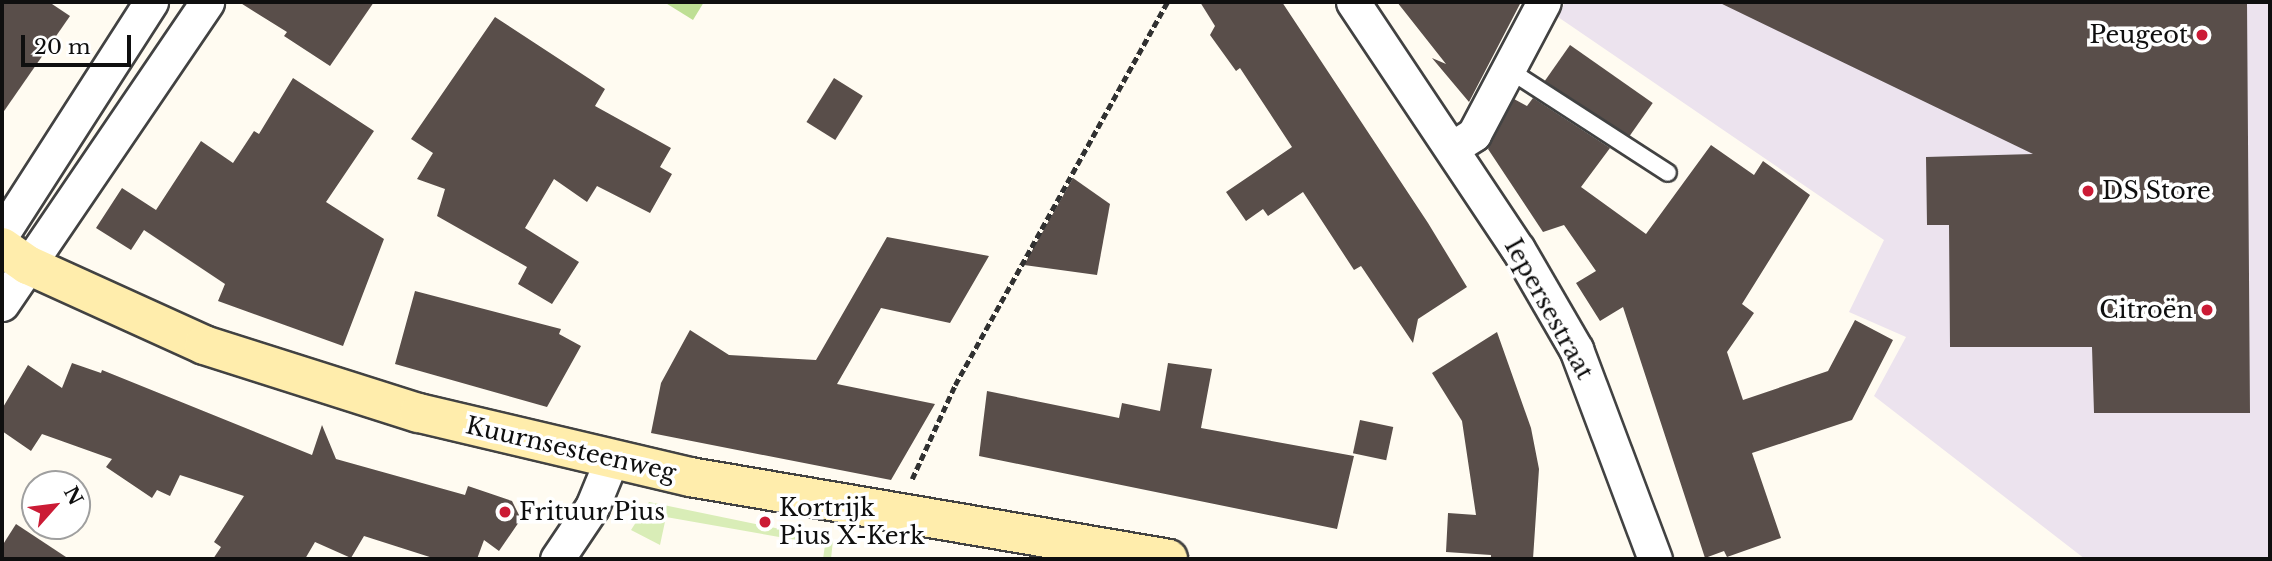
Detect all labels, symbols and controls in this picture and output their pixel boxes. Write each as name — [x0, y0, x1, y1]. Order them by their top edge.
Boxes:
scale bar — [24, 21, 135, 65]
place label: Peugeot — [2090, 21, 2188, 49]
marker: Peugeot — [2194, 27, 2210, 43]
text: 20 m — [34, 34, 91, 60]
place label: DS Store — [2102, 177, 2211, 205]
marker: DS Store — [2080, 183, 2096, 199]
street label: Iepersestraat — [1499, 234, 1599, 384]
place label: Citroën — [2099, 296, 2193, 324]
marker: Citroën — [2199, 302, 2215, 318]
street label: Kuurnsesteenweg — [463, 411, 679, 487]
north arrow — [21, 470, 91, 540]
text: N — [59, 483, 88, 509]
place label: Kortrijk Pius X-Kerk — [779, 494, 925, 550]
place label: Frituur Pius — [519, 498, 666, 526]
marker: Frituur Pius — [497, 504, 513, 520]
marker: Kortrijk Pius X-Kerk — [757, 514, 773, 530]

